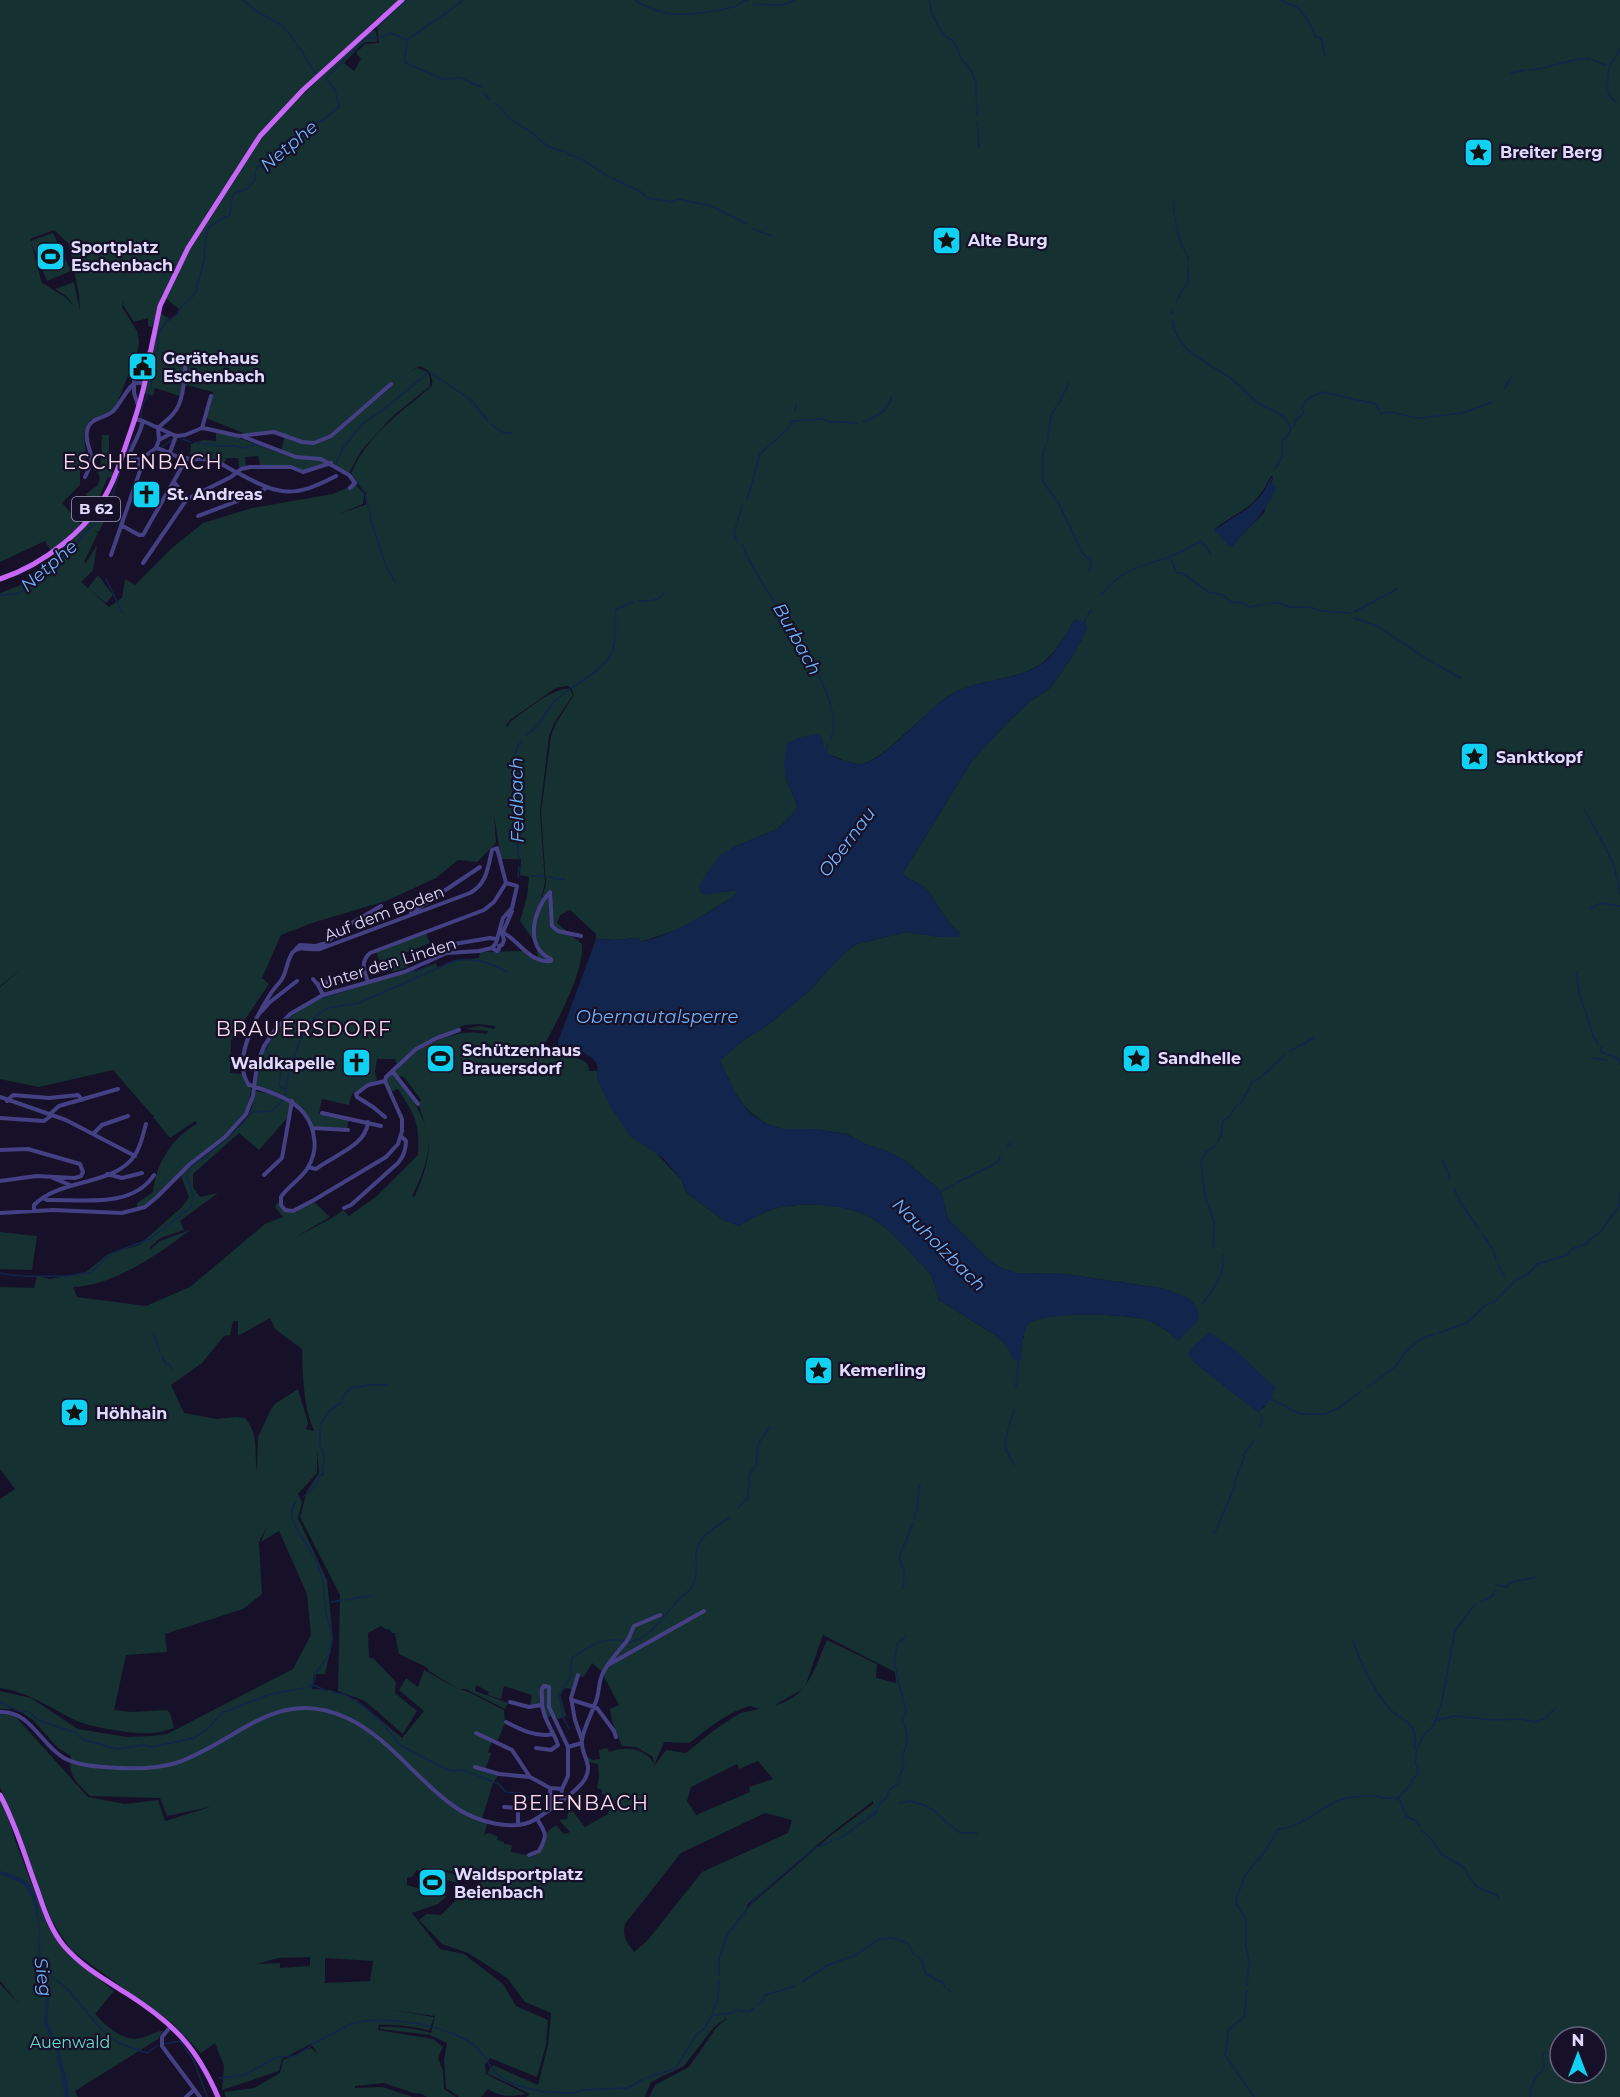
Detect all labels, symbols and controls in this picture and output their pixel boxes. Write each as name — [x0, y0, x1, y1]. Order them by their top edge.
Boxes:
water label: Netphe — [256, 116, 322, 176]
place icon: Breiter Berg — [1463, 136, 1495, 168]
place label: Breiter Berg — [1500, 143, 1602, 162]
place icon: Alte Burg — [931, 224, 963, 256]
place label: Alte Burg — [967, 231, 1048, 250]
place label: Sportplatz Eschenbach — [71, 238, 173, 275]
sports icon: Sportplatz Eschenbach — [34, 240, 66, 272]
place label: Gerätehaus Eschenbach — [163, 349, 265, 386]
public building icon: Gerätehaus Eschenbach — [126, 351, 158, 383]
district label: ESCHENBACH — [63, 450, 223, 474]
church icon: St. Andreas — [130, 478, 162, 510]
place label: St. Andreas — [167, 485, 263, 504]
road number: B 62 — [72, 497, 120, 521]
water label: Netphe — [16, 535, 82, 597]
water label: Burbach — [768, 599, 826, 679]
place icon: Sanktkopf — [1459, 741, 1491, 773]
place label: Sanktkopf — [1496, 748, 1583, 767]
water label: Feldbach — [505, 757, 529, 843]
water label: Obernau — [814, 803, 880, 881]
street label: Auf dem Boden — [322, 882, 447, 945]
street label: Unter den Linden — [318, 934, 459, 993]
water label: Obernautalsperre — [576, 1006, 738, 1028]
district label: BRAUERSDORF — [216, 1017, 392, 1041]
place label: Schützenhaus Brauersdorf — [462, 1041, 581, 1078]
place icon: Sandhelle — [1121, 1042, 1153, 1074]
sports icon: Schützenhaus Brauersdorf — [425, 1043, 457, 1075]
church icon: Waldkapelle — [340, 1047, 372, 1079]
place label: Sandhelle — [1158, 1049, 1241, 1068]
place label: Waldkapelle — [230, 1054, 335, 1073]
water label: Nauholzbach — [888, 1194, 990, 1296]
place icon: Kemerling — [802, 1354, 834, 1386]
place label: Kemerling — [839, 1361, 926, 1380]
place icon: Höhhain — [59, 1397, 91, 1429]
place label: Höhhain — [96, 1404, 167, 1423]
district label: BEIENBACH — [512, 1791, 650, 1815]
place label: Waldsportplatz Beienbach — [454, 1865, 583, 1902]
sports icon: Waldsportplatz Beienbach — [417, 1867, 449, 1899]
water label: Sieg — [29, 1956, 57, 1998]
north arrow — [1548, 2025, 1608, 2085]
text: N — [1572, 2031, 1584, 2050]
park label: Auenwald — [30, 2033, 110, 2052]

